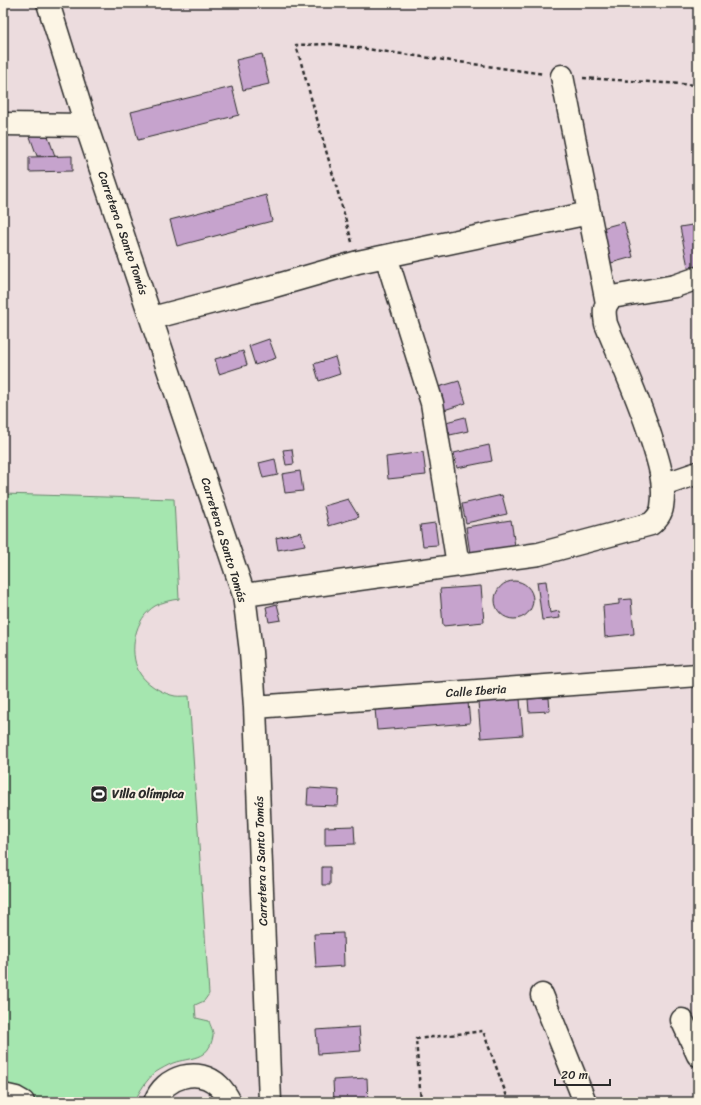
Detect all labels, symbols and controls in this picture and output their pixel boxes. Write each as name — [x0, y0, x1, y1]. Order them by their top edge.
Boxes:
street label: Carretera a Santo Tomás — [91, 168, 155, 298]
street label: Carretera a Santo Tomás — [194, 475, 254, 606]
street label: Calle Iberia — [445, 678, 508, 704]
place label: Villa Olímpica — [112, 783, 185, 805]
sports icon: Villa Olímpica — [89, 784, 109, 804]
street label: Carretera a Santo Tomás — [248, 795, 274, 926]
scale bar — [555, 1061, 610, 1087]
text: 20 m — [561, 1064, 588, 1086]

